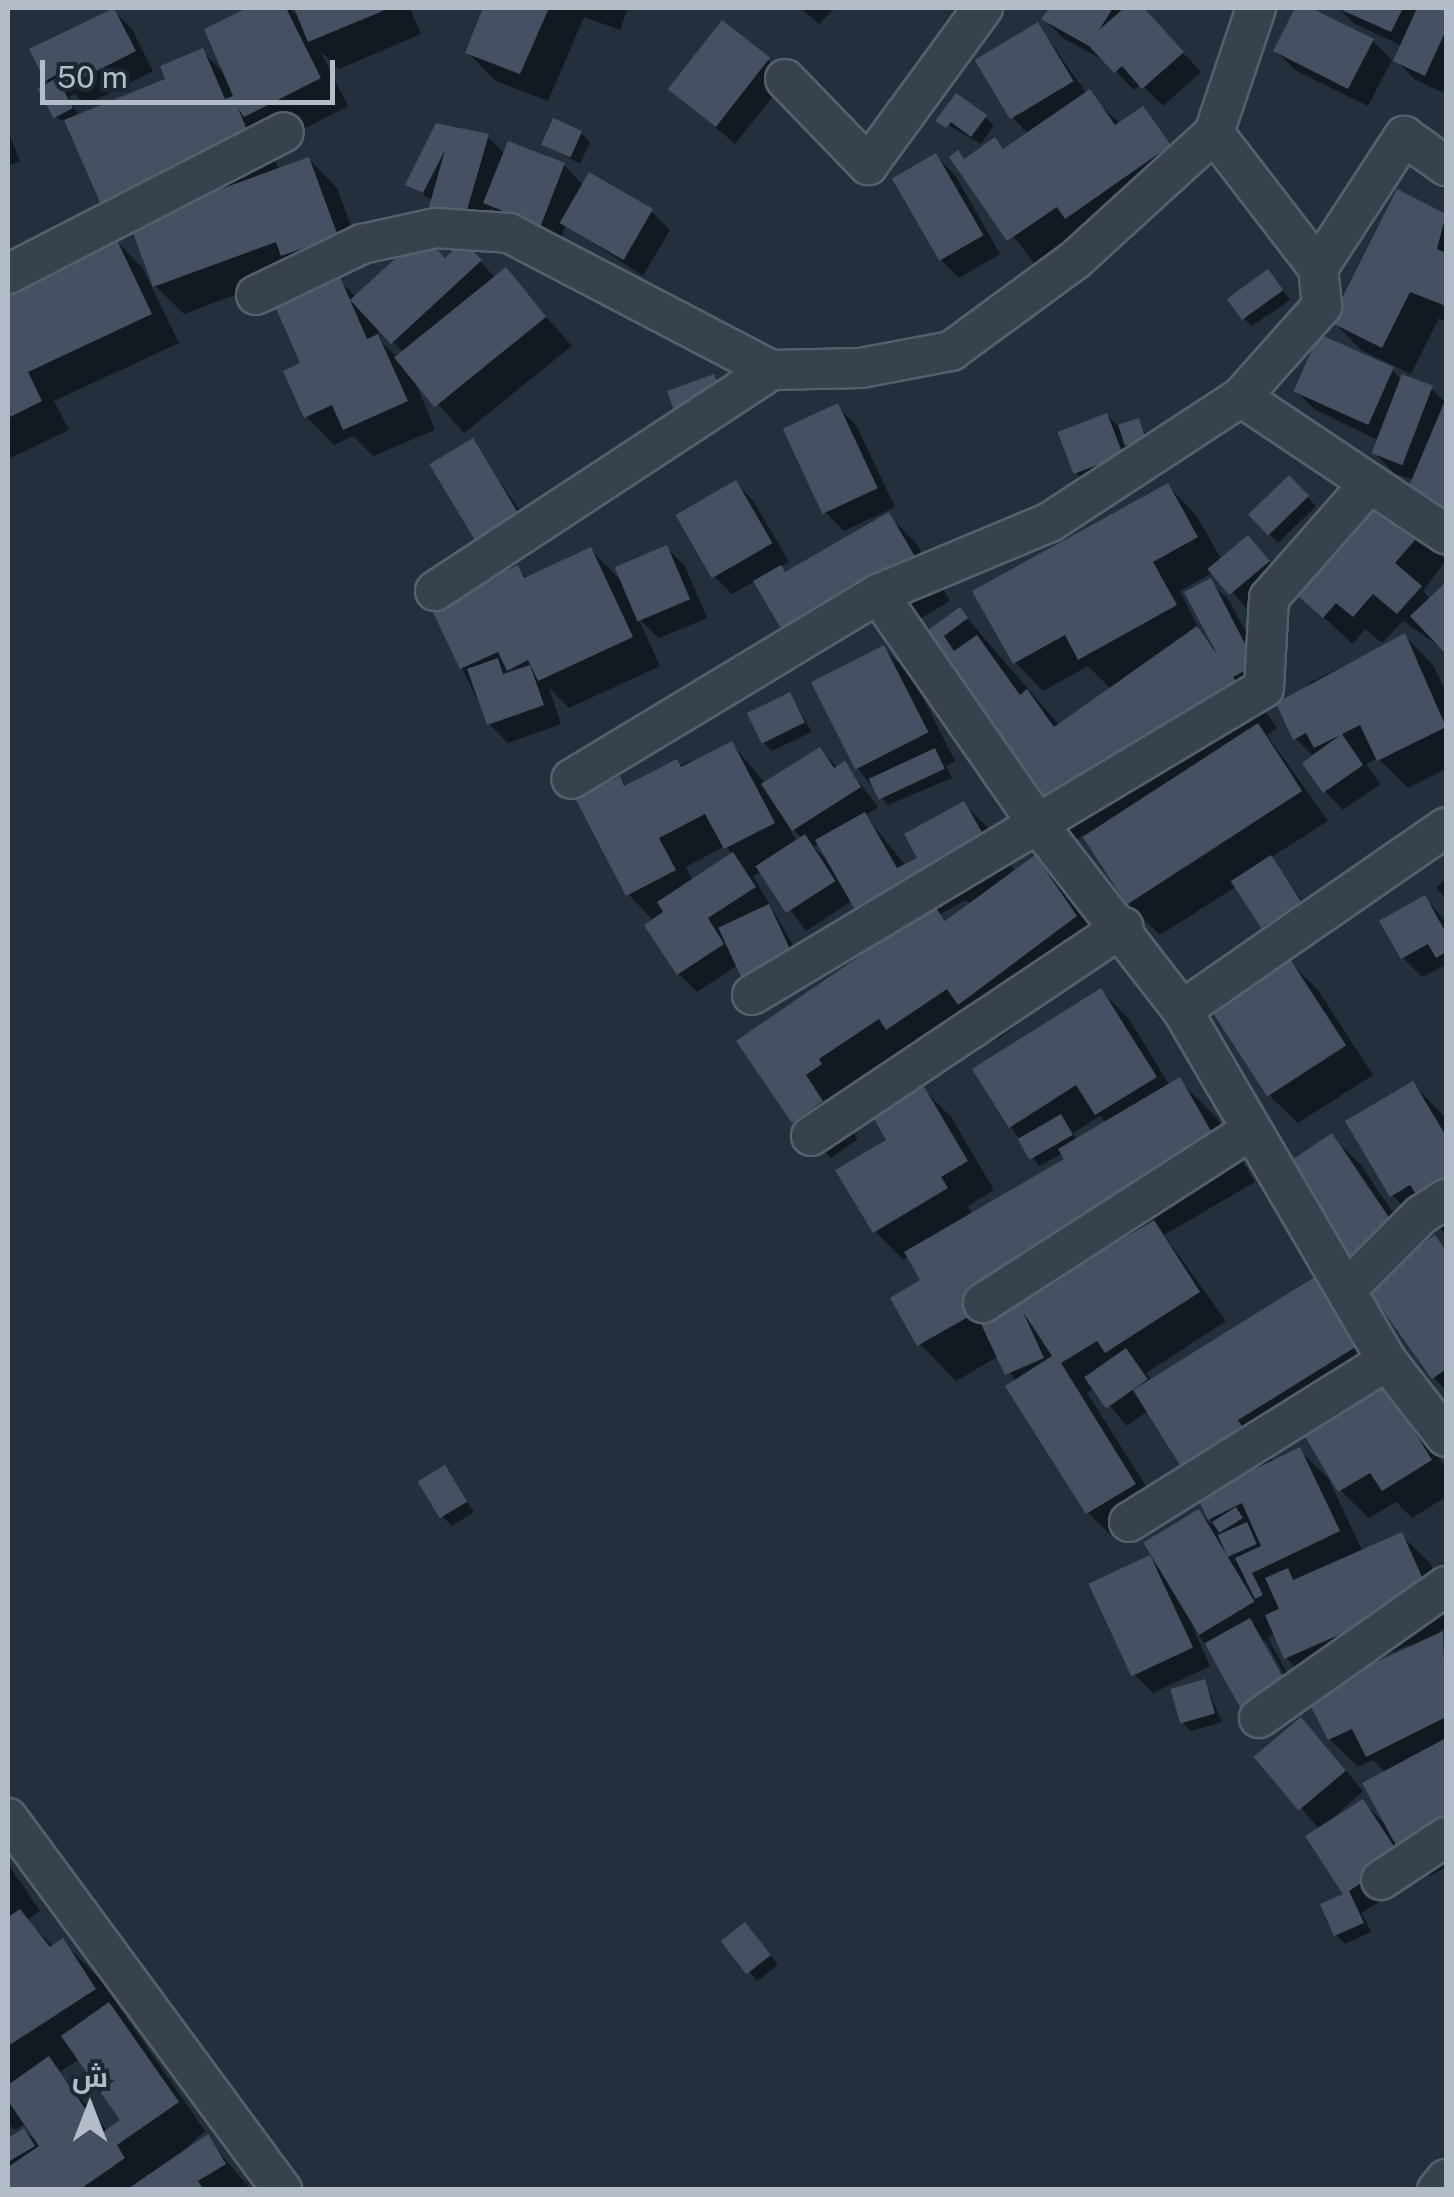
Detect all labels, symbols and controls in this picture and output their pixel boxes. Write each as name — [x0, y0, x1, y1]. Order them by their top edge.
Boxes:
scale bar — [45, 40, 340, 102]
text: 50 m — [57, 59, 128, 95]
north arrow — [40, 2057, 140, 2157]
text: ش — [72, 2060, 108, 2093]

